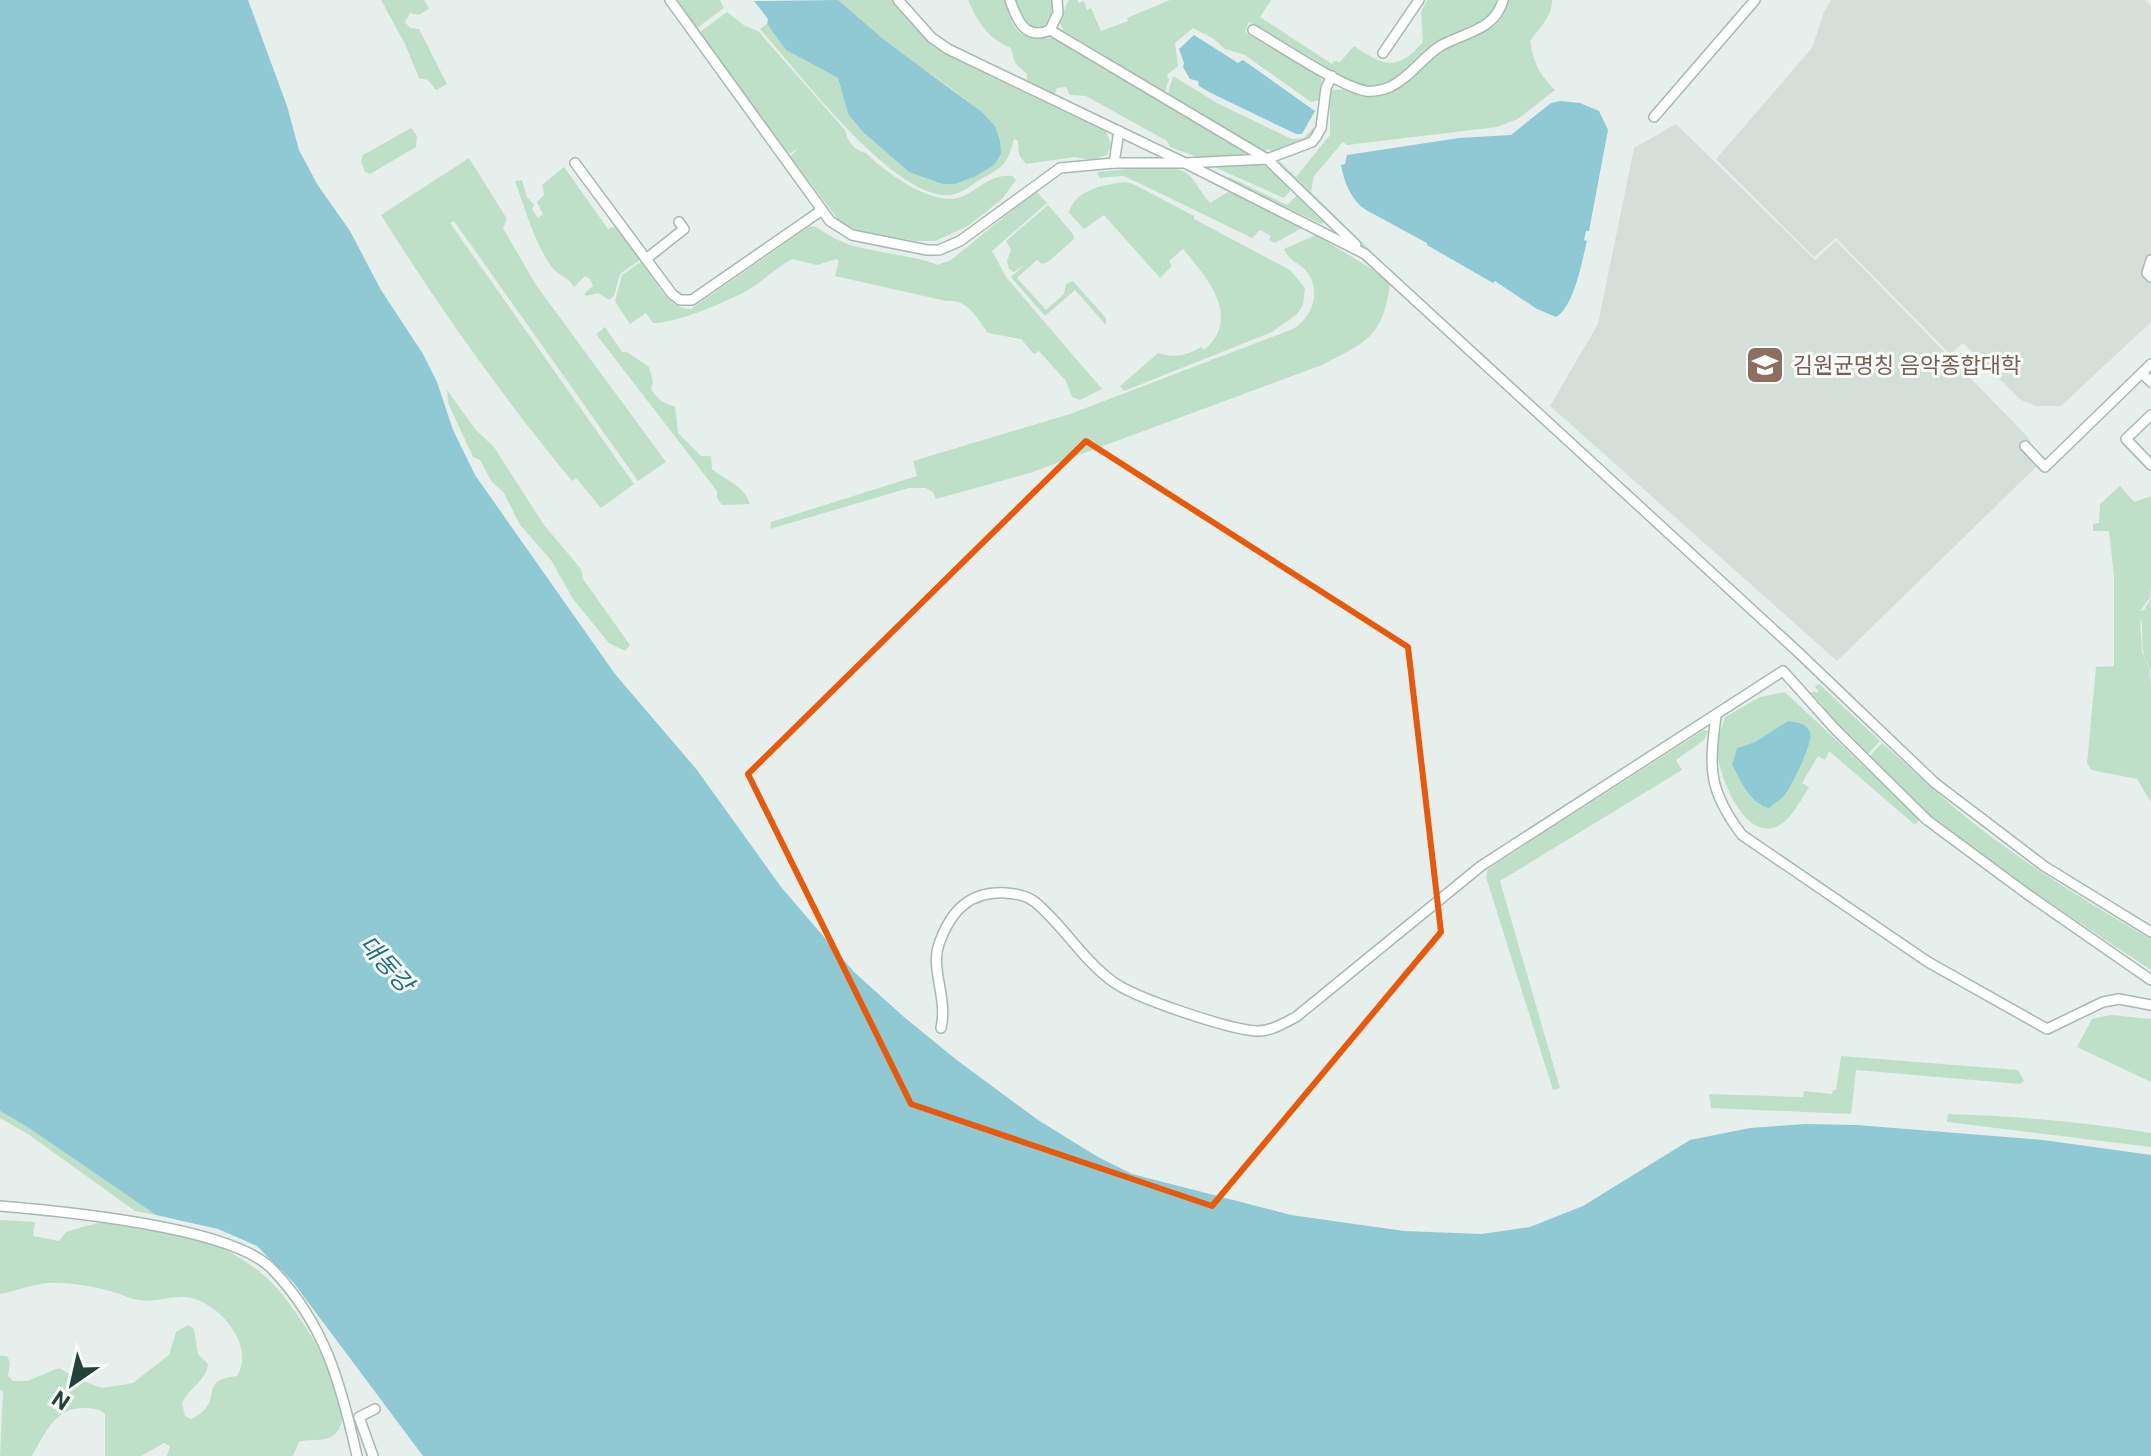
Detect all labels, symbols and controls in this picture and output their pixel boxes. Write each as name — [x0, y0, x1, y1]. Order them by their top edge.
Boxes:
school or university icon: 김원균명칭 음악종합대학 — [1744, 344, 1786, 386]
place label: 김원균명칭 음악종합대학 — [1793, 353, 2021, 378]
water label: 대동강 — [353, 930, 421, 1000]
north arrow — [32, 1344, 112, 1424]
text: N — [48, 1385, 75, 1415]

